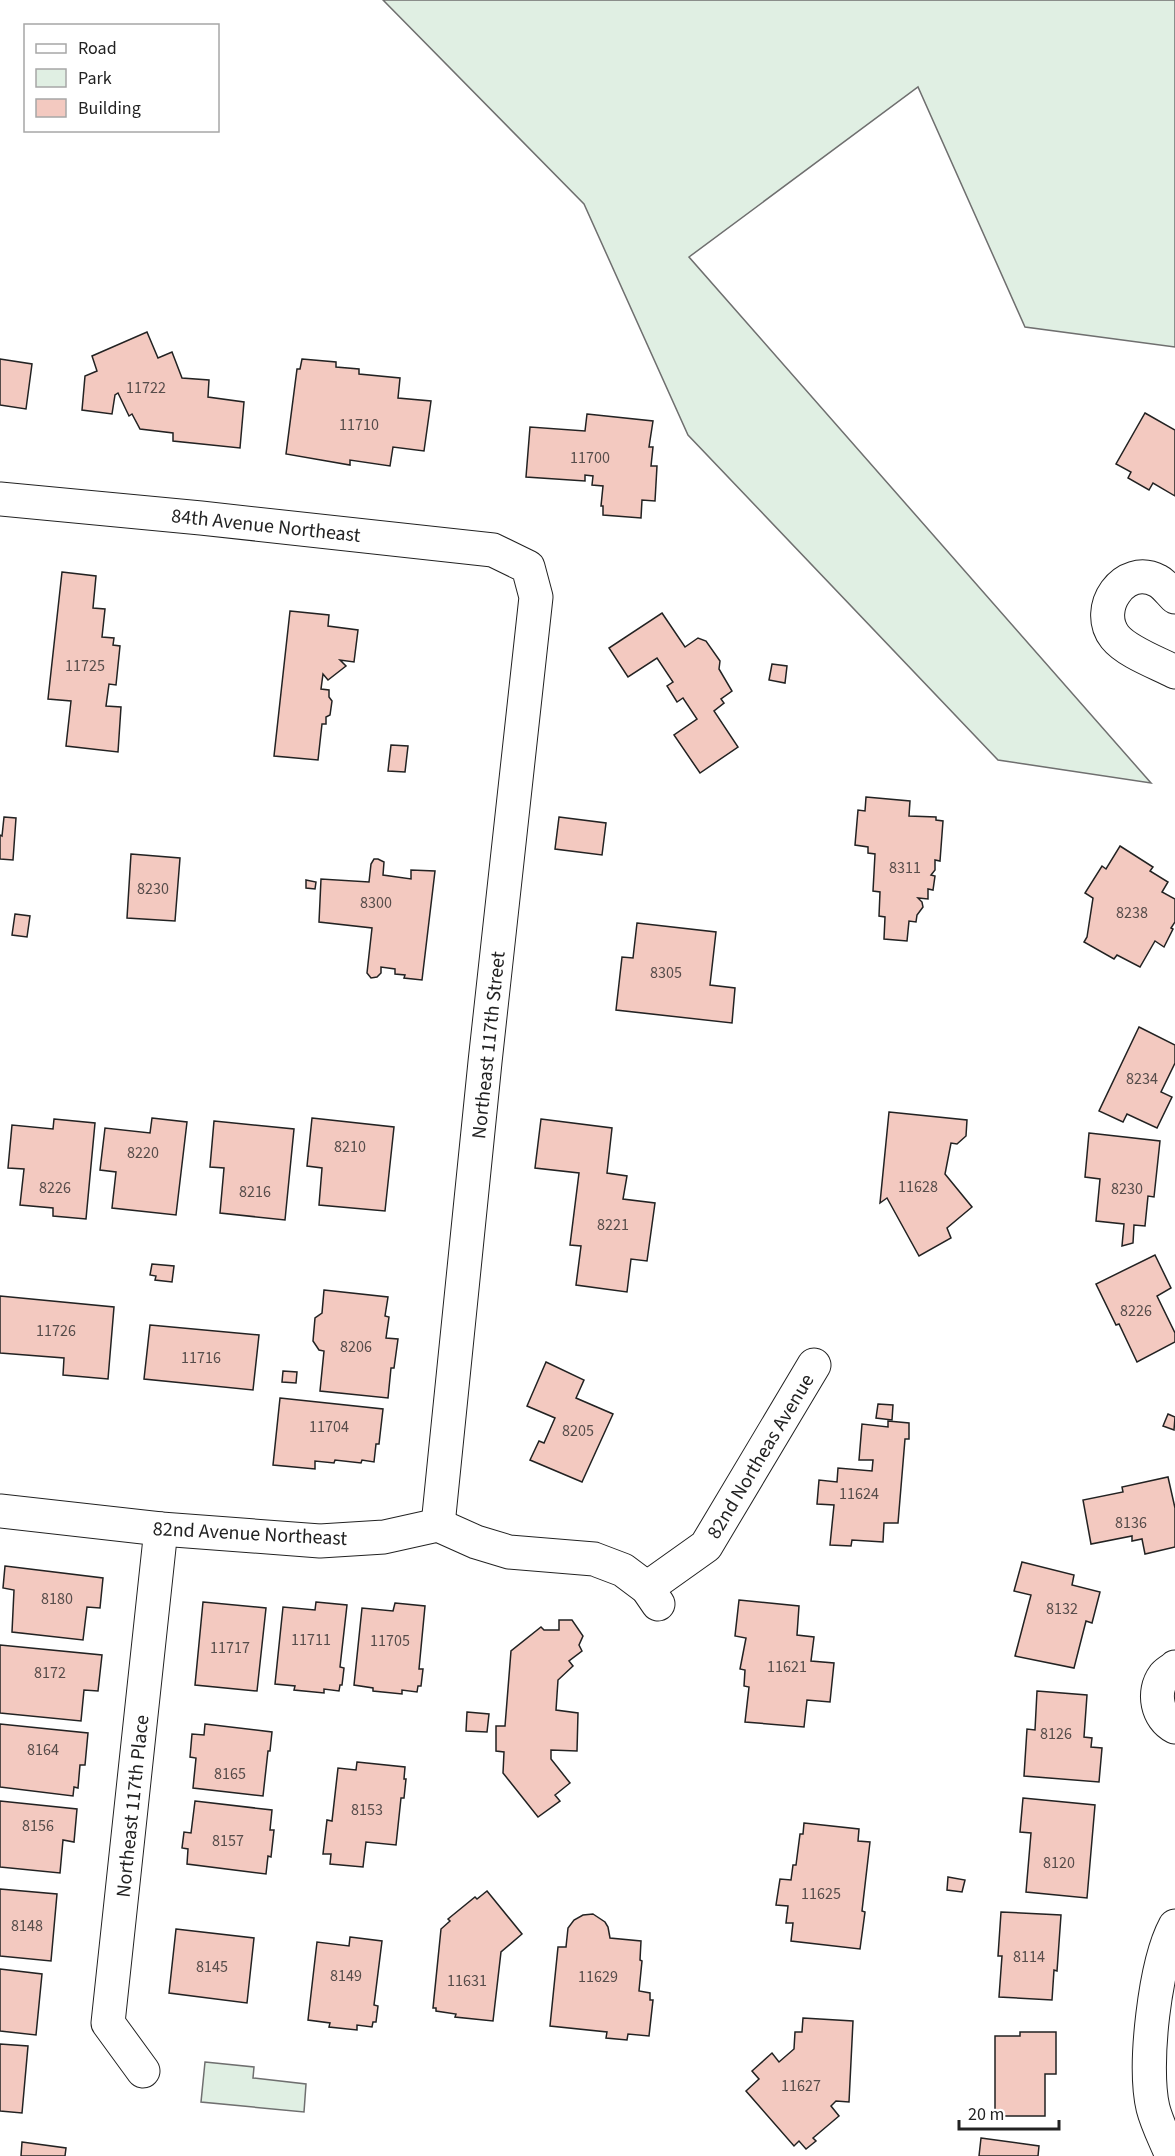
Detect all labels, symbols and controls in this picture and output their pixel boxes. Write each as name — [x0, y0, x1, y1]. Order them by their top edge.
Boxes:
legend — [24, 24, 219, 132]
text: Road — [78, 36, 117, 61]
text: Park — [78, 66, 112, 91]
text: Building — [78, 96, 141, 121]
house number: 11722 — [126, 377, 166, 399]
house number: 11710 — [339, 414, 379, 436]
house number: 11700 — [570, 447, 610, 469]
street label: 84th Avenue Northeast — [170, 502, 362, 550]
house number: 11725 — [65, 655, 105, 677]
house number: 8311 — [889, 857, 921, 879]
house number: 8230 — [137, 878, 169, 900]
house number: 8300 — [360, 892, 392, 914]
house number: 8238 — [1116, 902, 1148, 924]
street label: Northeast 117th Street — [465, 950, 513, 1140]
house number: 8305 — [650, 962, 682, 984]
house number: 8234 — [1126, 1068, 1158, 1090]
house number: 8210 — [334, 1136, 366, 1158]
house number: 8220 — [127, 1142, 159, 1164]
house number: 11628 — [898, 1176, 938, 1198]
house number: 8226 — [39, 1177, 71, 1199]
house number: 8230 — [1111, 1178, 1143, 1200]
house number: 8216 — [239, 1181, 271, 1203]
house number: 8221 — [597, 1214, 629, 1236]
house number: 8226 — [1120, 1300, 1152, 1322]
house number: 11726 — [36, 1320, 76, 1342]
house number: 8206 — [340, 1336, 372, 1358]
house number: 11716 — [181, 1347, 221, 1369]
street label: 82nd Northeas Avenue — [700, 1369, 821, 1544]
house number: 11704 — [309, 1416, 349, 1438]
house number: 8205 — [562, 1420, 594, 1442]
house number: 11624 — [839, 1483, 879, 1505]
house number: 8136 — [1115, 1512, 1147, 1534]
street label: 82nd Avenue Northeast — [152, 1515, 348, 1553]
house number: 8180 — [41, 1588, 73, 1610]
house number: 8132 — [1046, 1598, 1078, 1620]
house number: 11711 — [291, 1629, 331, 1651]
house number: 11705 — [370, 1630, 410, 1652]
house number: 11717 — [210, 1637, 250, 1659]
house number: 11621 — [767, 1656, 807, 1678]
house number: 8172 — [34, 1662, 66, 1684]
street label: Northeast 117th Place — [109, 1713, 157, 1899]
house number: 8126 — [1040, 1723, 1072, 1745]
house number: 8164 — [27, 1739, 59, 1761]
house number: 8165 — [214, 1763, 246, 1785]
house number: 8153 — [351, 1799, 383, 1821]
house number: 8156 — [22, 1815, 54, 1837]
house number: 8157 — [212, 1830, 244, 1852]
house number: 8120 — [1043, 1852, 1075, 1874]
house number: 11625 — [801, 1883, 841, 1905]
house number: 8148 — [11, 1915, 43, 1937]
house number: 8114 — [1013, 1946, 1045, 1968]
house number: 8145 — [196, 1956, 228, 1978]
house number: 8149 — [330, 1965, 362, 1987]
house number: 11629 — [578, 1966, 618, 1988]
house number: 11631 — [447, 1970, 487, 1992]
house number: 11627 — [781, 2075, 821, 2097]
scale bar — [959, 2093, 1060, 2131]
text: 20 m — [968, 2102, 1004, 2127]

